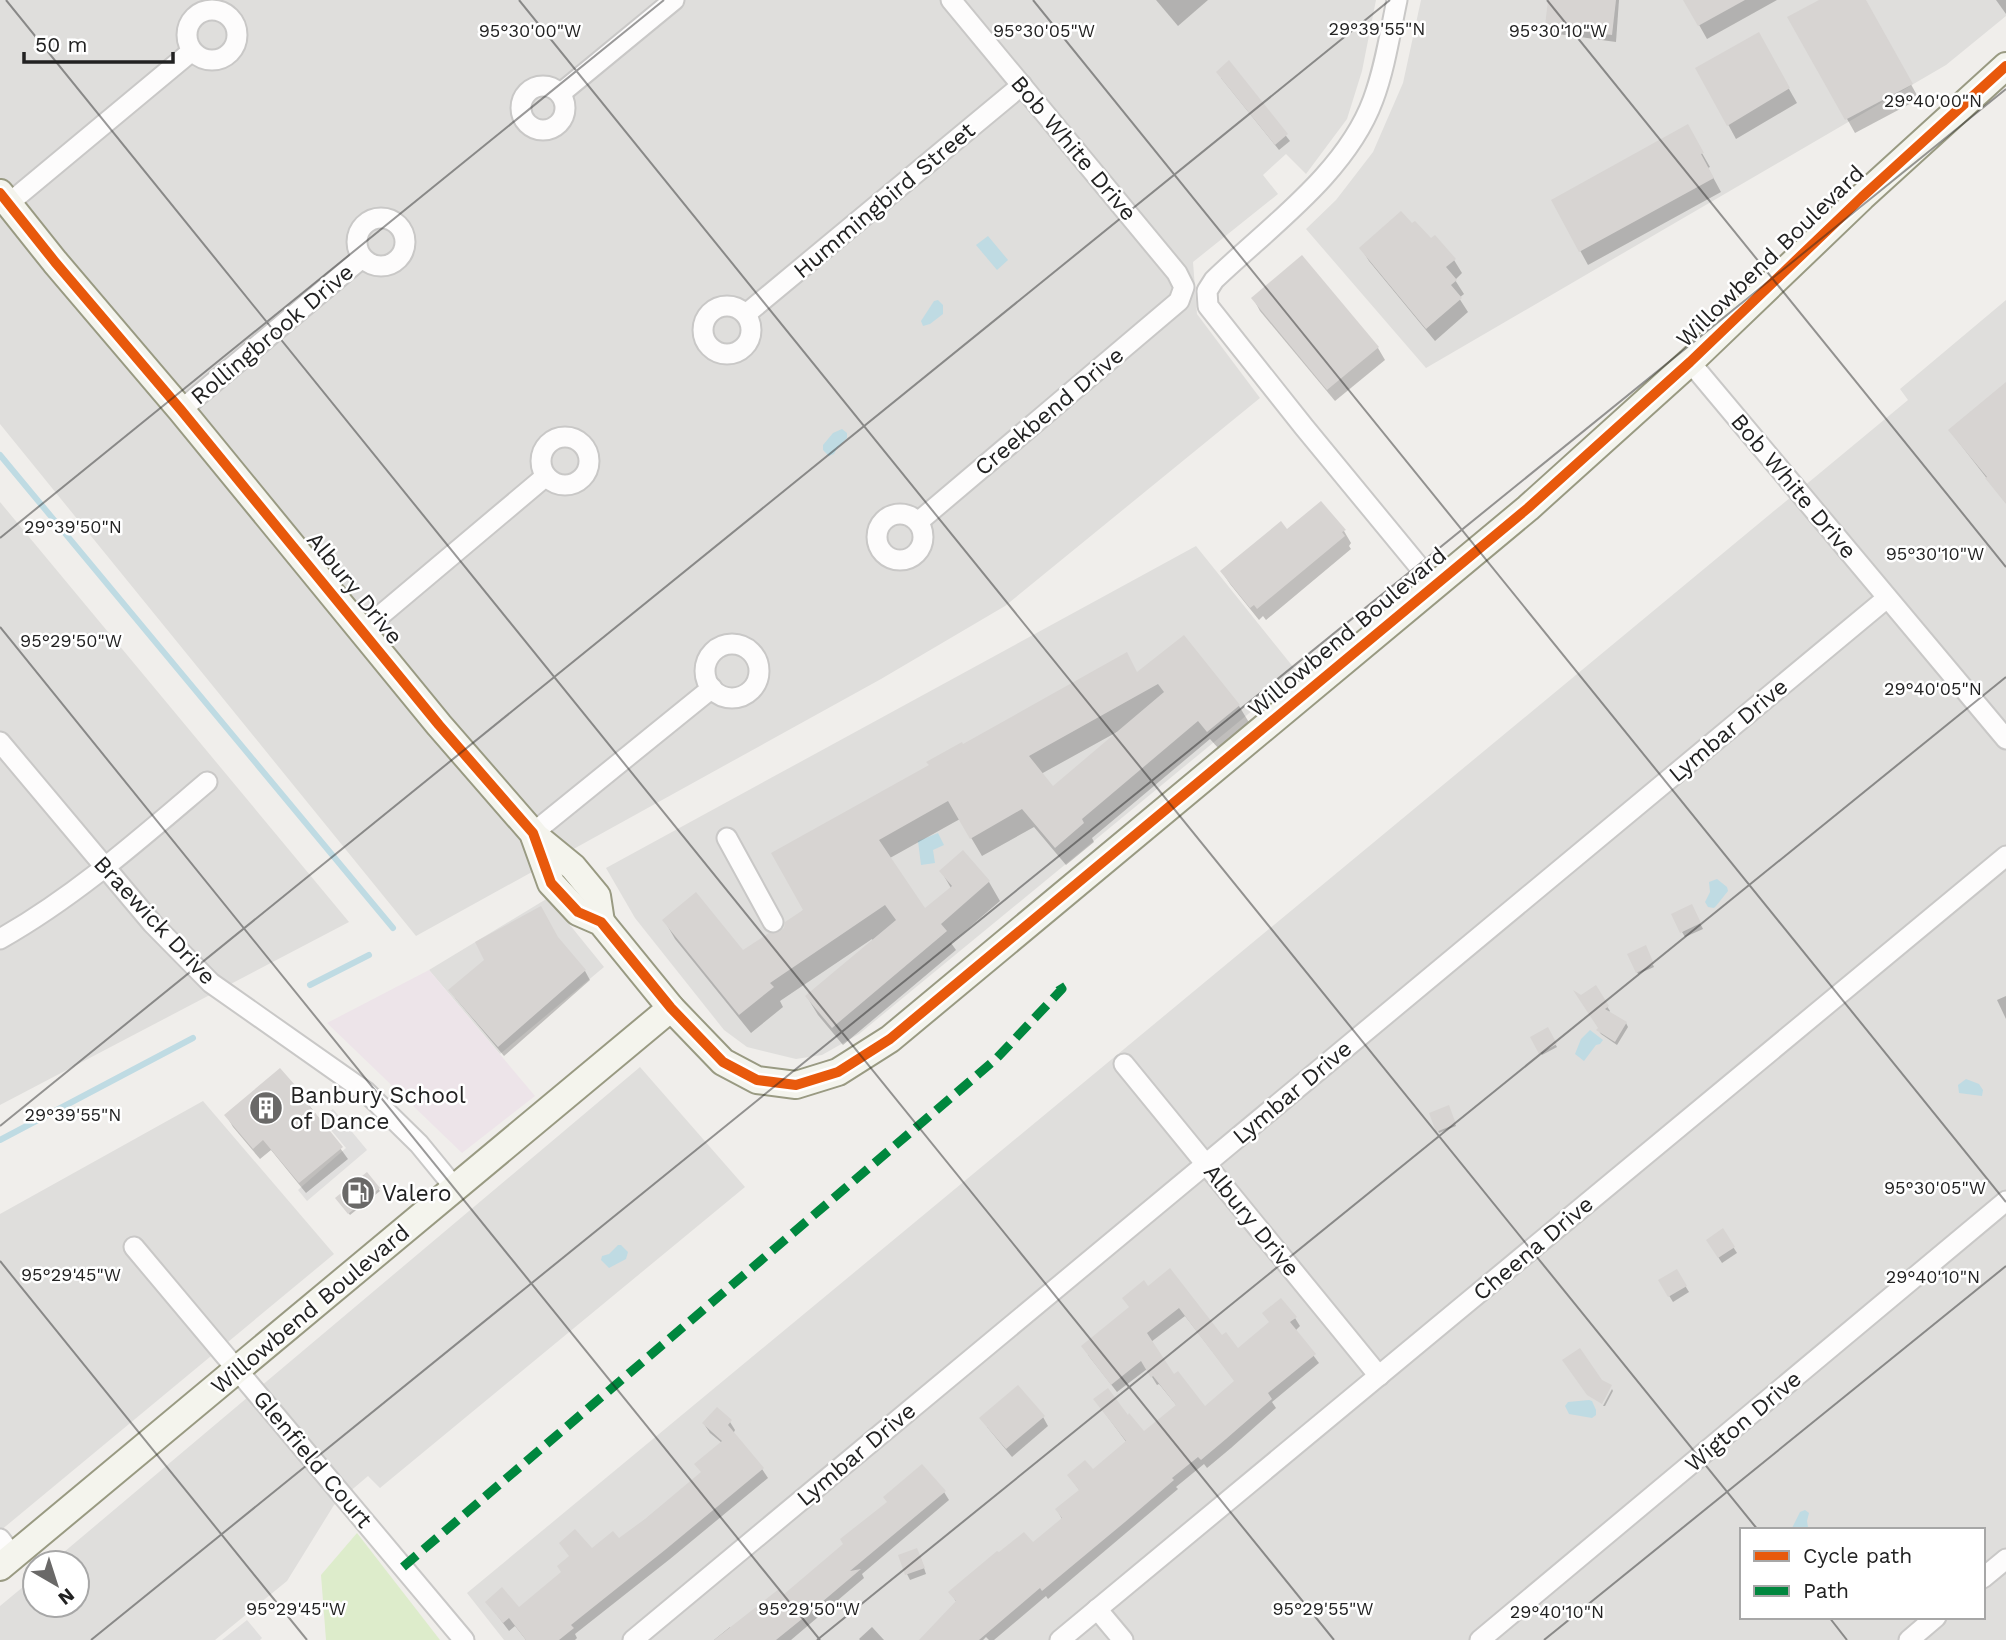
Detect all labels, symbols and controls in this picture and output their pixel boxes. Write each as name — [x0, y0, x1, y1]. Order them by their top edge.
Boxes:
text: 29°39'55"N — [1328, 18, 1426, 39]
text: 95°30'00"W — [479, 20, 581, 41]
text: 95°30'05"W — [993, 20, 1095, 41]
text: 95°30'10"W — [1509, 20, 1607, 41]
scale bar — [24, 21, 173, 65]
text: 50 m — [35, 32, 87, 57]
street label: Bob White Drive — [1005, 70, 1142, 226]
text: 29°40'00"N — [1884, 90, 1982, 111]
street label: Hummingbird Street — [788, 116, 981, 284]
street label: Willowbend Boulevard — [1671, 160, 1870, 353]
street label: Rollingbrook Drive — [186, 258, 359, 410]
street label: Creekbend Drive — [969, 341, 1129, 481]
street label: Bob White Drive — [1725, 408, 1862, 564]
text: 29°39'50"N — [24, 516, 122, 537]
street label: Albury Drive — [301, 527, 408, 650]
street label: Willowbend Boulevard — [1243, 542, 1452, 723]
text: 95°30'10"W — [1886, 543, 1984, 564]
text: 95°29'50"W — [20, 630, 122, 651]
street label: Lymbar Drive — [1663, 673, 1793, 788]
text: 29°40'05"N — [1884, 678, 1982, 699]
street label: Braewick Drive — [88, 850, 221, 990]
street label: Lymbar Drive — [1227, 1035, 1357, 1150]
place label: Banbury School of Dance — [290, 1082, 466, 1135]
building icon: Banbury School of Dance — [247, 1089, 285, 1127]
text: 29°39'55"N — [24, 1104, 122, 1125]
street label: Albury Drive — [1198, 1159, 1305, 1282]
fuel station icon: Valero — [339, 1174, 377, 1212]
text: 95°30'05"W — [1884, 1177, 1986, 1198]
place label: Valero — [382, 1180, 452, 1207]
street label: Cheena Drive — [1468, 1190, 1599, 1306]
street label: Willowbend Boulevard — [206, 1219, 415, 1400]
text: 95°29'45"W — [21, 1264, 121, 1285]
text: 29°40'10"N — [1886, 1266, 1980, 1287]
street label: Wigton Drive — [1680, 1365, 1807, 1478]
street label: Glenfield Court — [247, 1385, 378, 1534]
street label: Lymbar Drive — [791, 1397, 921, 1512]
legend — [1740, 1528, 1985, 1619]
text: Cycle path — [1803, 1543, 1912, 1568]
north arrow — [21, 1549, 91, 1619]
text: Path — [1803, 1578, 1849, 1603]
text: N — [54, 1583, 79, 1610]
text: 95°29'45"W — [246, 1598, 346, 1619]
text: 95°29'50"W — [758, 1598, 860, 1619]
text: 95°29'55"W — [1272, 1598, 1374, 1619]
text: 29°40'10"N — [1510, 1601, 1604, 1622]

